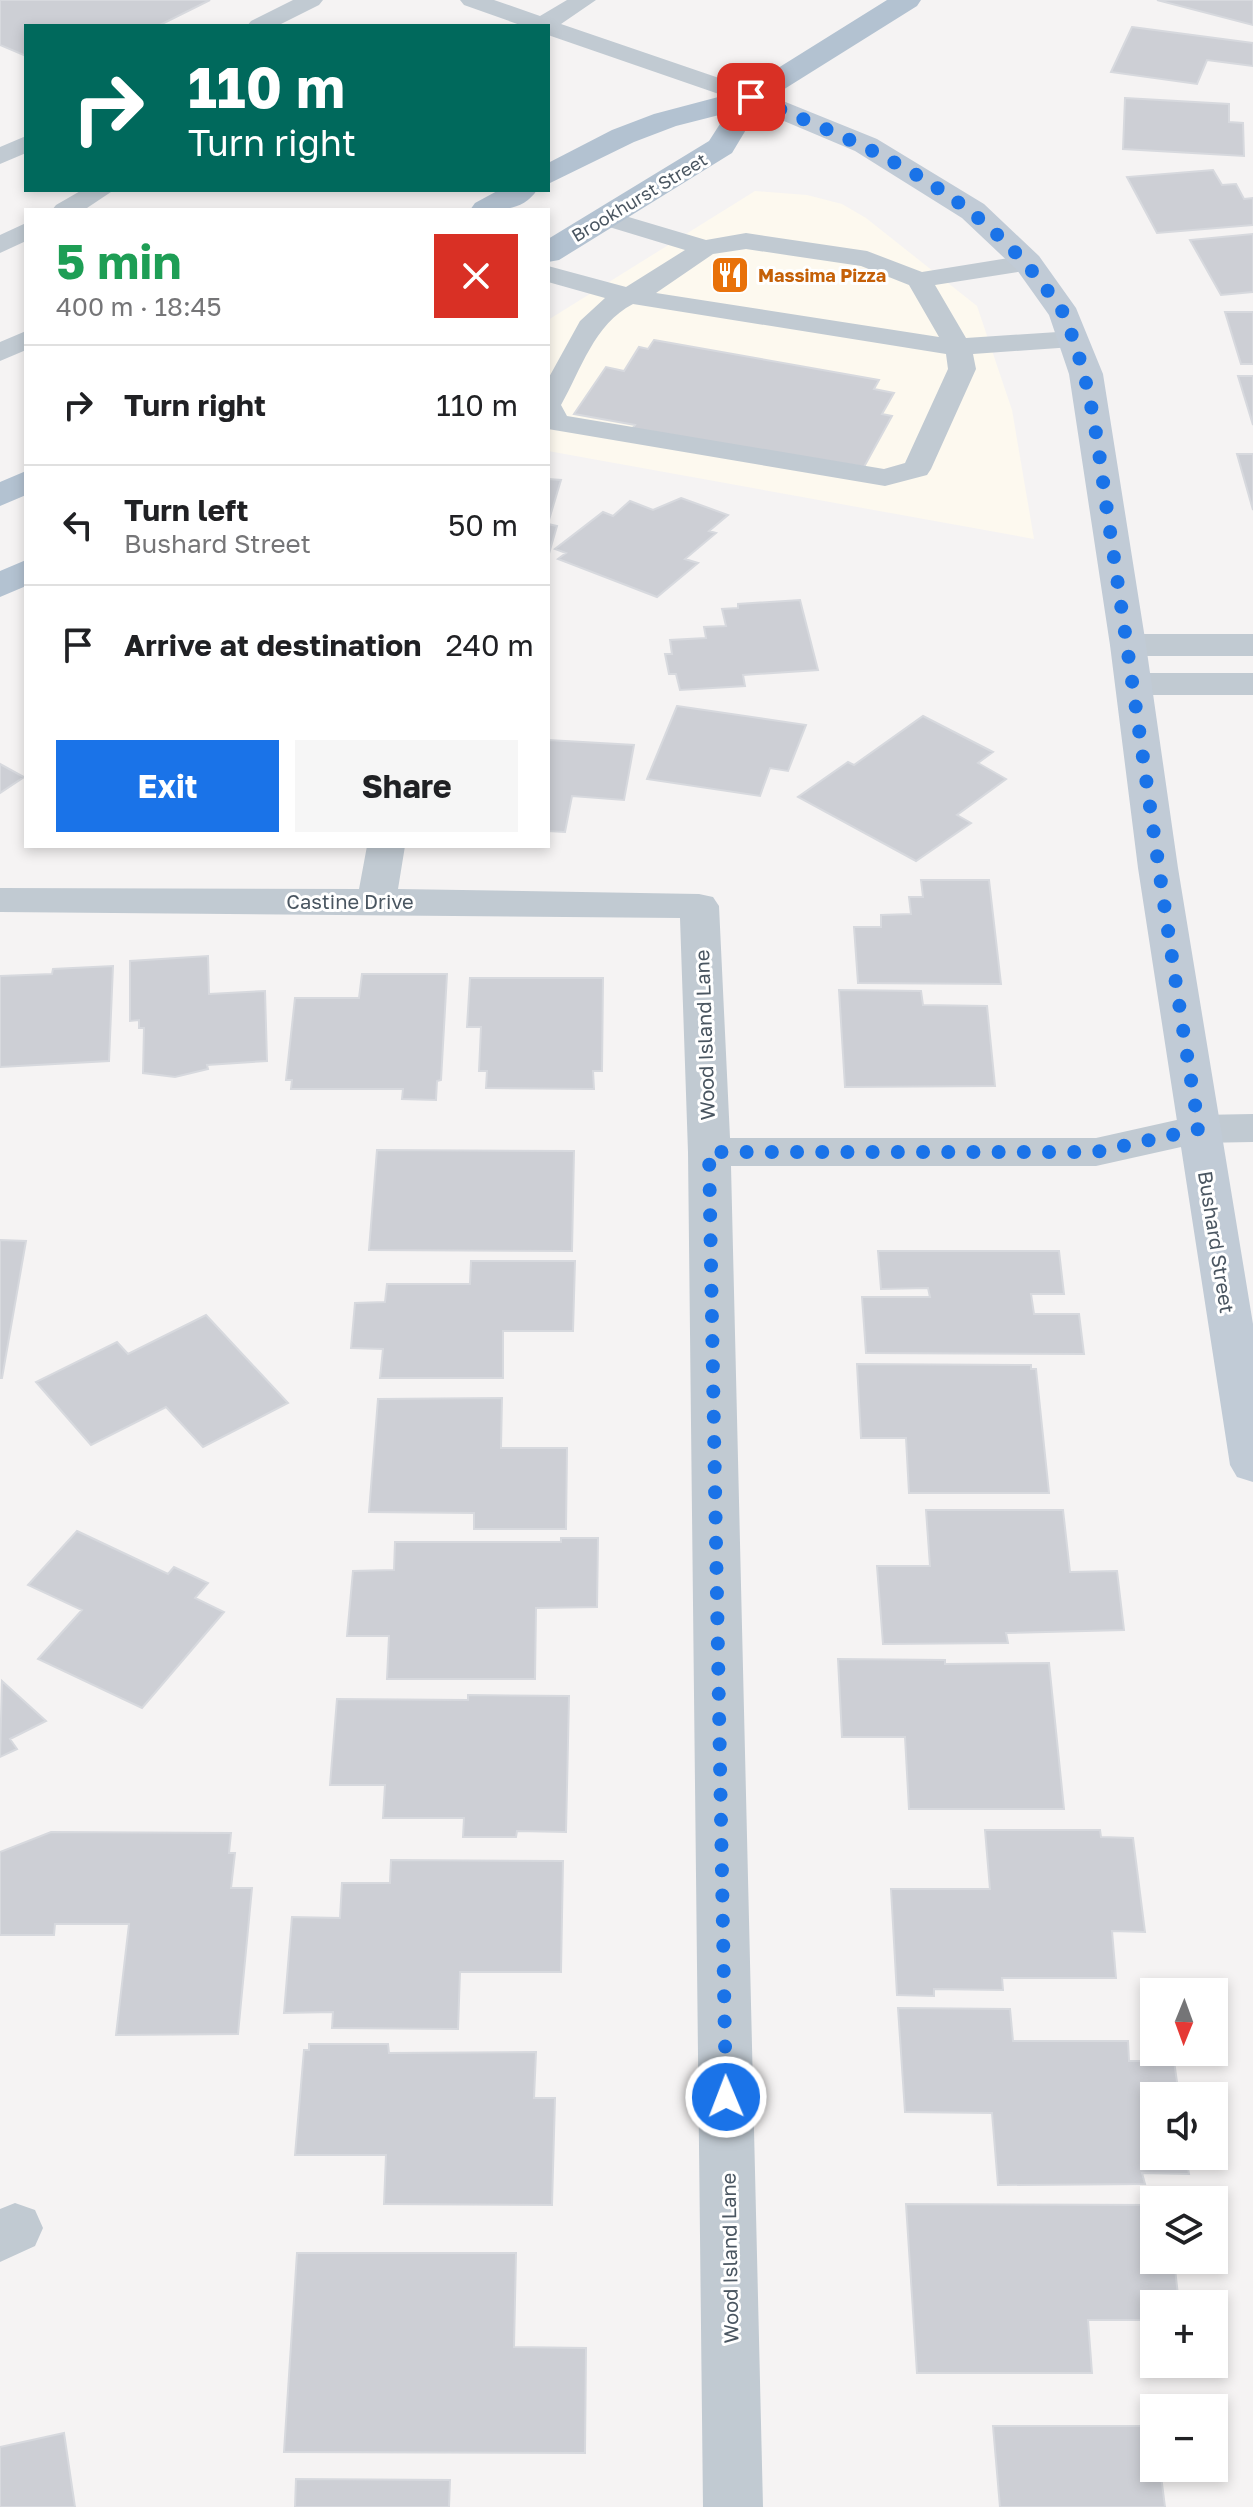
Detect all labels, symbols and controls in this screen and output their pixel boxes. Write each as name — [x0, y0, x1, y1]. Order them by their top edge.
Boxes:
text: 110 m — [188, 53, 345, 120]
icon: right — [56, 56, 160, 160]
pin — [717, 63, 785, 131]
icon: arrive — [729, 75, 773, 119]
text: Turn right — [188, 121, 356, 164]
street label: Brookhurst Street — [567, 148, 711, 246]
text: 5 min — [56, 232, 181, 290]
button: close — [434, 234, 518, 318]
restaurant icon: Massima Pizza — [709, 254, 751, 296]
place label: Massima Pizza — [758, 264, 886, 286]
text: 400 m · 18:45 — [56, 291, 222, 322]
icon: right — [56, 383, 100, 427]
text: Turn right — [124, 387, 266, 423]
text: 110 m — [436, 387, 518, 423]
text: Turn left — [124, 492, 249, 528]
icon: left — [56, 503, 100, 547]
text: 50 m — [448, 507, 518, 543]
text: Bushard Street — [124, 528, 311, 559]
icon: arrive — [56, 623, 100, 667]
text: Arrive at destination — [124, 627, 421, 663]
text: 240 m — [445, 627, 534, 663]
button: Exit — [56, 740, 279, 832]
button: Share — [295, 740, 518, 832]
street label: Castine Drive — [286, 889, 414, 913]
street label: Wood Island Lane — [689, 949, 719, 1121]
street label: Bushard Street — [1194, 1169, 1240, 1315]
north arrow — [1140, 1978, 1228, 2066]
map controls — [1140, 1978, 1228, 2482]
position arrow — [684, 2055, 768, 2139]
button: sound — [1140, 2082, 1228, 2170]
street label: Wood Island Lane — [716, 2172, 742, 2344]
button: layers — [1140, 2186, 1228, 2274]
button: + — [1140, 2290, 1228, 2378]
button: − — [1140, 2394, 1228, 2482]

